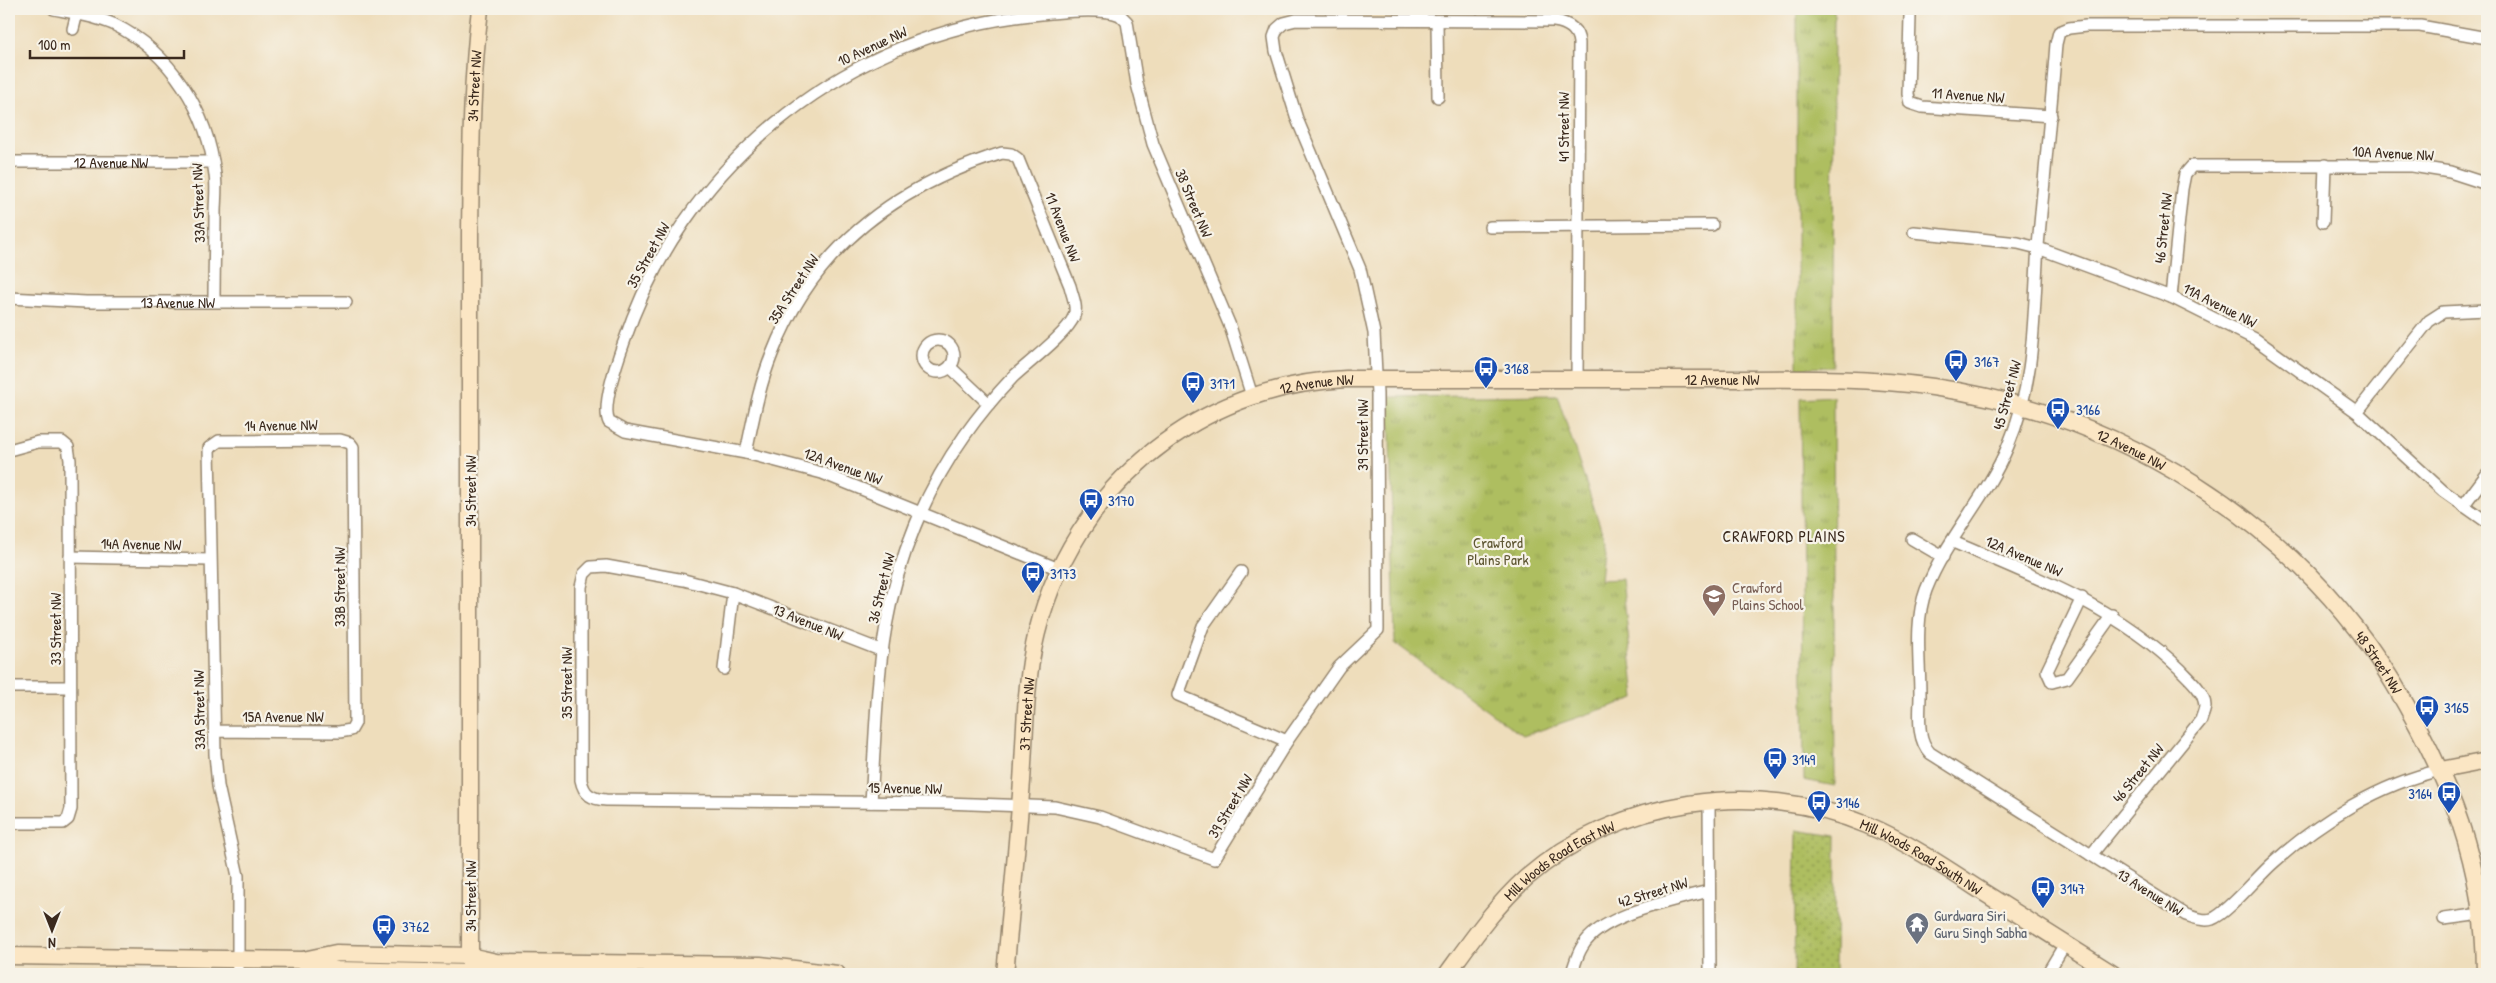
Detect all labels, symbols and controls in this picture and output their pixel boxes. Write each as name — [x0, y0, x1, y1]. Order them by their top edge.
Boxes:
street label: 10 Avenue NW — [834, 20, 911, 71]
scale bar — [30, 28, 184, 60]
text: 100 m — [38, 34, 71, 55]
street label: 34 Street NW — [461, 49, 486, 122]
street label: 11 Avenue NW — [1931, 82, 2006, 108]
street label: 41 Street NW — [1553, 91, 1574, 162]
street label: 10A Avenue NW — [2352, 140, 2435, 166]
street label: 12 Avenue NW — [74, 152, 149, 173]
street label: 33A Street NW — [186, 162, 210, 243]
street label: 38 Street NW — [1170, 166, 1218, 241]
street label: 11 Avenue NW — [1040, 189, 1086, 266]
street label: 46 Street NW — [2149, 191, 2177, 264]
street label: 35 Street NW — [621, 218, 675, 292]
street label: 35A Street NW — [763, 249, 824, 328]
street label: 11A Avenue NW — [2179, 277, 2261, 333]
street label: 13 Avenue NW — [141, 292, 216, 313]
bus stop icon: 3167 — [1943, 348, 1969, 382]
place label: 3167 — [1974, 351, 2000, 372]
bus stop icon: 3168 — [1473, 355, 1499, 389]
street label: 45 Street NW — [1988, 357, 2027, 432]
place label: 3168 — [1504, 358, 1529, 379]
street label: 12 Avenue NW — [1685, 368, 1760, 390]
street label: 12 Avenue NW — [1277, 369, 1354, 399]
bus stop icon: 3171 — [1180, 370, 1206, 404]
place label: 3171 — [1210, 373, 1235, 394]
bus stop icon: 3166 — [2045, 396, 2071, 430]
street label: 39 Street NW — [1352, 399, 1373, 471]
place label: 3166 — [2076, 399, 2100, 420]
street label: 14 Avenue NW — [244, 414, 319, 436]
street label: 12 Avenue NW — [2094, 423, 2171, 475]
street label: 12A Avenue NW — [801, 442, 886, 490]
street label: 34 Street NW — [460, 455, 481, 527]
bus stop icon: 3170 — [1078, 487, 1104, 521]
place label: 3170 — [1108, 490, 1135, 511]
district label: CRAWFORD PLAINS — [1722, 525, 1846, 547]
street label: 12A Avenue NW — [1982, 530, 2067, 582]
park label: Crawford Plains Park — [1467, 532, 1529, 570]
street label: 14A Avenue NW — [101, 533, 182, 555]
street label: 33B Street NW — [329, 546, 350, 627]
street label: 36 Street NW — [862, 550, 900, 625]
bus stop icon: 3173 — [1020, 560, 1046, 594]
place label: 3173 — [1050, 563, 1077, 584]
place label: Crawford Plains School — [1732, 577, 1804, 615]
school or university icon: Crawford Plains School — [1701, 583, 1727, 617]
street label: 33 Street NW — [45, 592, 66, 665]
street label: 13 Avenue NW — [770, 598, 847, 646]
street label: 48 Street NW — [2351, 626, 2408, 698]
street label: 35 Street NW — [556, 646, 577, 719]
street label: 33A Street NW — [188, 669, 210, 750]
street label: 37 Street NW — [1013, 675, 1039, 751]
bus stop icon: 3165 — [2414, 694, 2440, 728]
place label: 3165 — [2444, 697, 2469, 718]
street label: 15A Avenue NW — [242, 706, 324, 727]
street label: 46 Street NW — [2108, 738, 2169, 807]
bus stop icon: 3149 — [1762, 746, 1788, 780]
place label: 3149 — [1792, 749, 1816, 770]
street label: 39 Street NW — [1203, 769, 1258, 842]
street label: 15 Avenue NW — [868, 777, 943, 799]
bus stop icon: 3164 — [2436, 780, 2462, 814]
place label: 3164 — [2408, 783, 2432, 804]
bus stop icon: 3146 — [1806, 789, 1832, 823]
place label: 3146 — [1836, 792, 1860, 813]
street label: Mill Woods Road South NW — [1857, 813, 1987, 900]
street label: Mill Woods Road East NW — [1498, 815, 1618, 905]
street label: 34 Street NW — [460, 860, 481, 932]
street label: 13 Avenue NW — [2113, 863, 2188, 921]
street label: 42 Street NW — [1616, 871, 1691, 913]
bus stop icon: 3147 — [2030, 875, 2056, 909]
place label: 3147 — [2060, 878, 2085, 899]
place label: Gurdwara Siri Guru Singh Sabha — [1934, 905, 2027, 943]
north arrow — [28, 906, 78, 956]
temple icon: Gurdwara Siri Guru Singh Sabha — [1904, 911, 1930, 945]
bus stop icon: 3762 — [371, 913, 397, 947]
place label: 3762 — [402, 916, 429, 937]
text: N — [48, 934, 56, 953]

